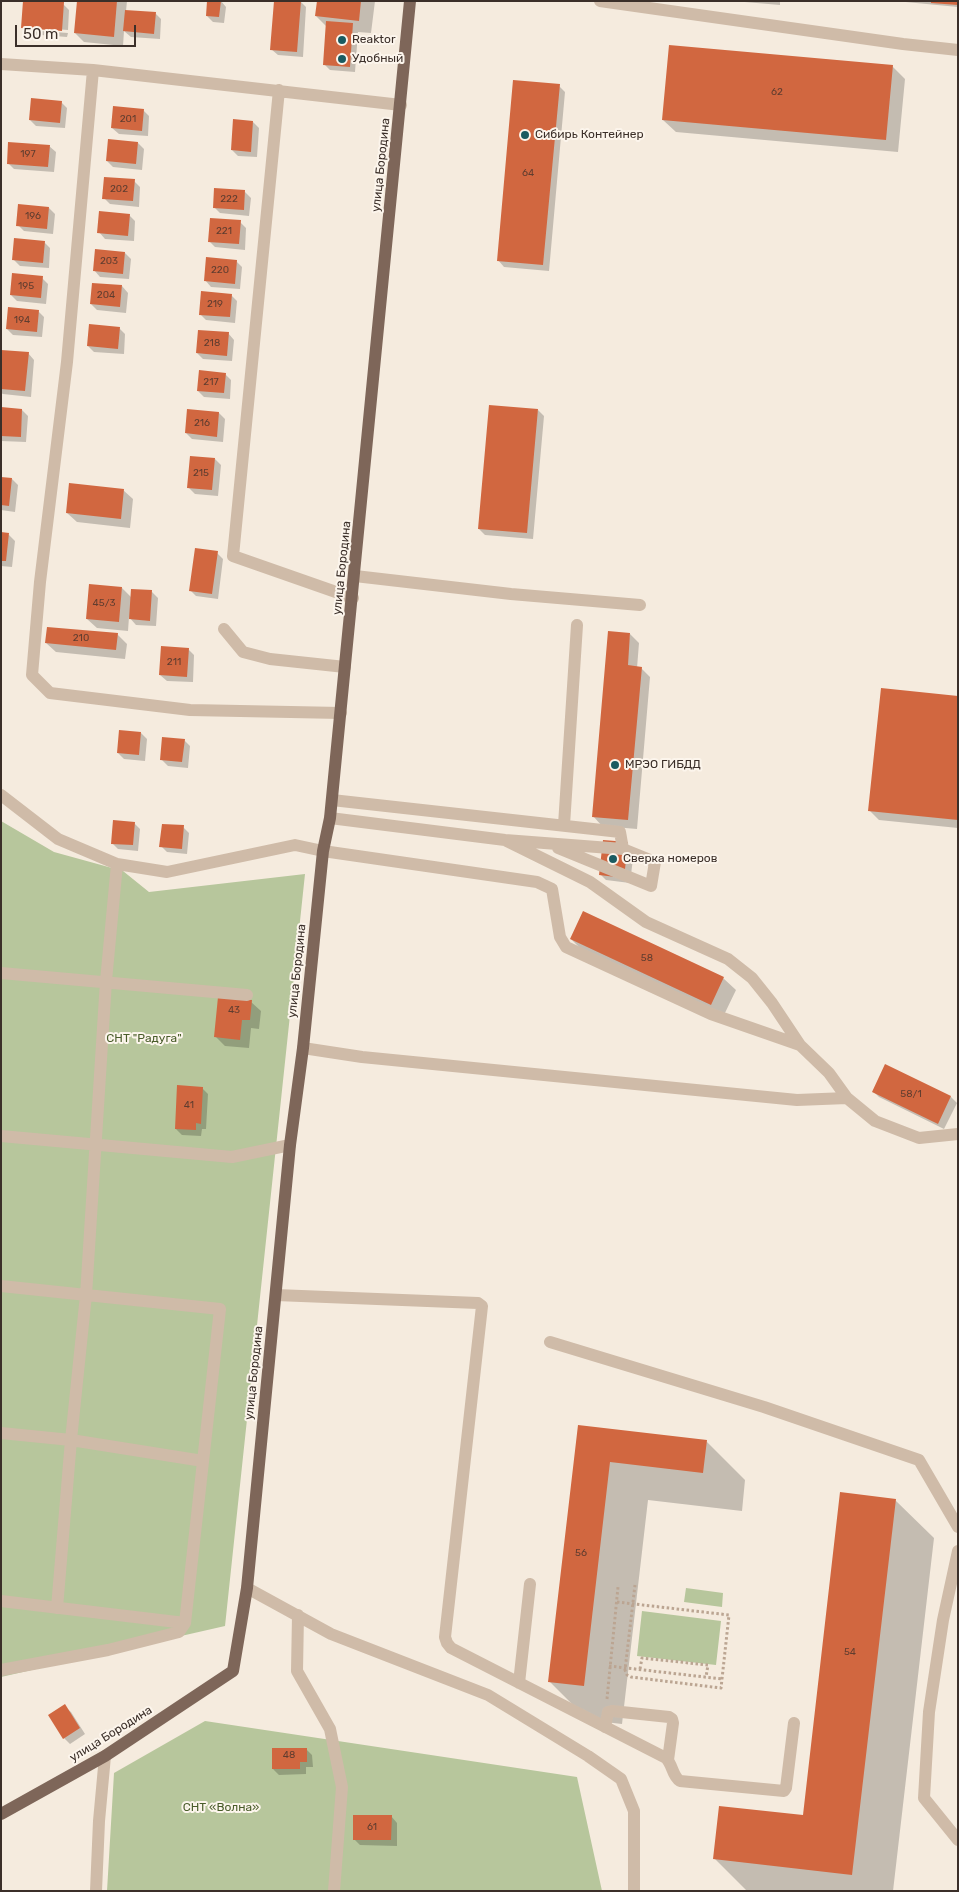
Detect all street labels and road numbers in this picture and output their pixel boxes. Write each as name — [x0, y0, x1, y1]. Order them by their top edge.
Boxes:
street label: улица Бородина — [369, 117, 393, 213]
street label: улица Бородина — [330, 520, 354, 616]
street label: улица Бородина — [285, 923, 309, 1019]
street label: улица Бородина — [242, 1325, 266, 1421]
street label: улица Бородина — [67, 1703, 155, 1765]

